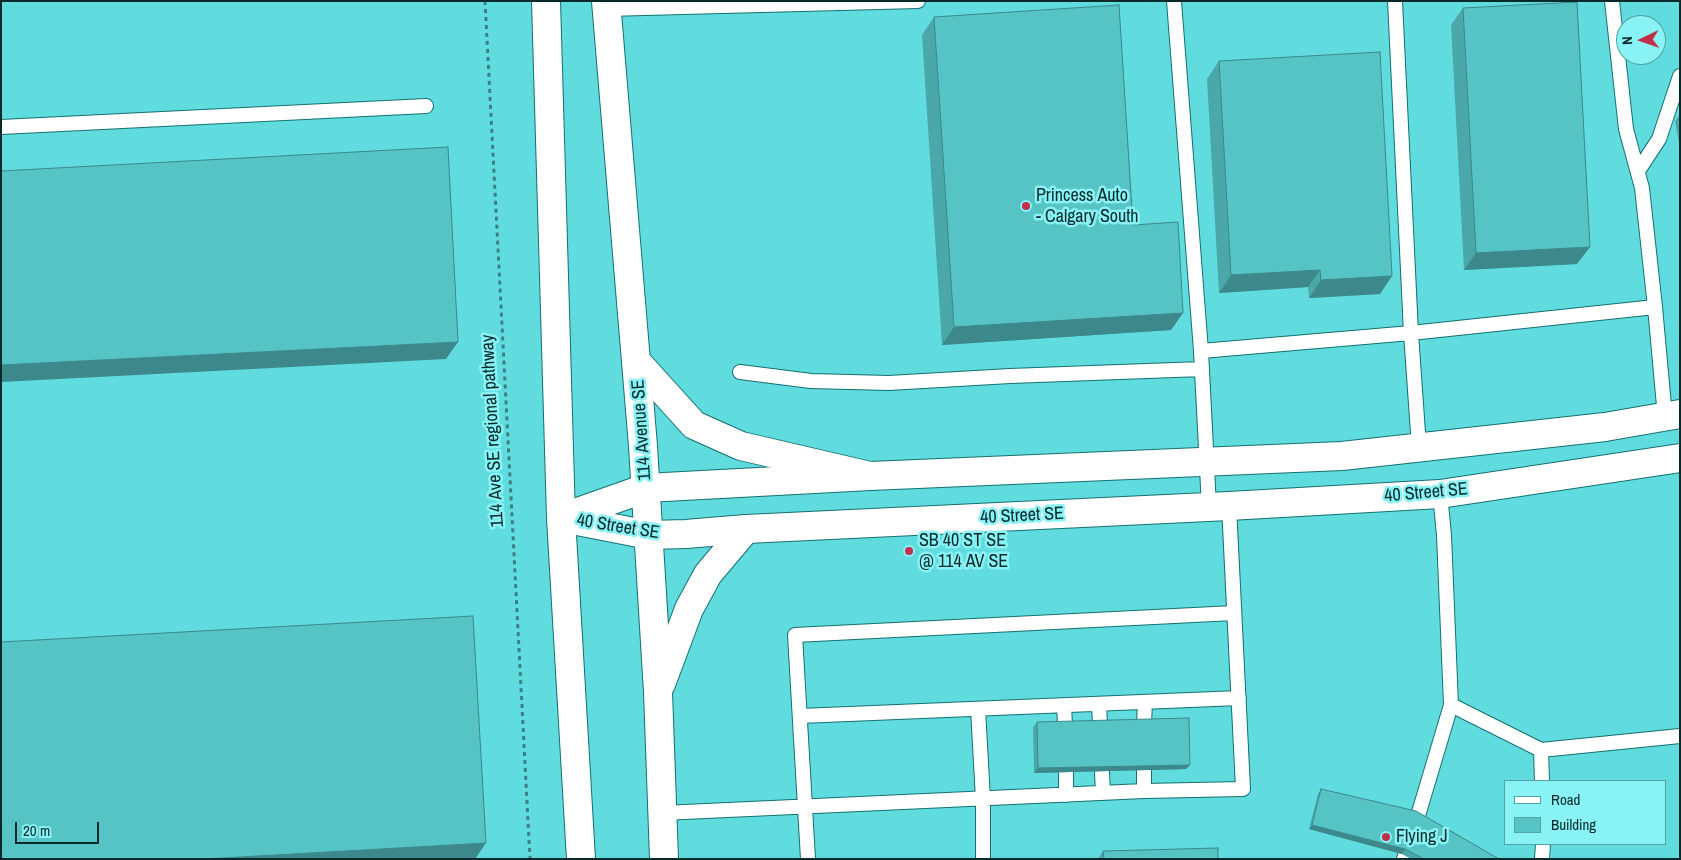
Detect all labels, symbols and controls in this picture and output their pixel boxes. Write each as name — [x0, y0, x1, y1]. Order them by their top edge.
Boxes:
north arrow — [1616, 15, 1666, 65]
text: N — [1618, 36, 1636, 45]
place label: Princess Auto - Calgary South — [1036, 185, 1139, 228]
marker: Princess Auto - Calgary South — [1020, 200, 1032, 212]
street label: 114 Ave SE regional pathway — [477, 334, 509, 528]
street label: 114 Avenue SE — [628, 379, 656, 481]
street label: 40 Street SE — [1383, 479, 1469, 507]
street label: 40 Street SE — [980, 503, 1064, 529]
street label: 40 Street SE — [575, 510, 661, 544]
place label: SB 40 ST SE @ 114 AV SE — [919, 530, 1008, 572]
marker: SB 40 ST SE @ 114 AV SE — [903, 545, 915, 557]
legend — [1504, 780, 1666, 845]
text: Road — [1551, 789, 1580, 810]
scale bar — [18, 812, 101, 844]
text: Building — [1551, 814, 1596, 835]
text: 20 m — [23, 820, 50, 841]
place label: Flying J — [1396, 826, 1448, 848]
marker: Flying J — [1380, 831, 1392, 843]

